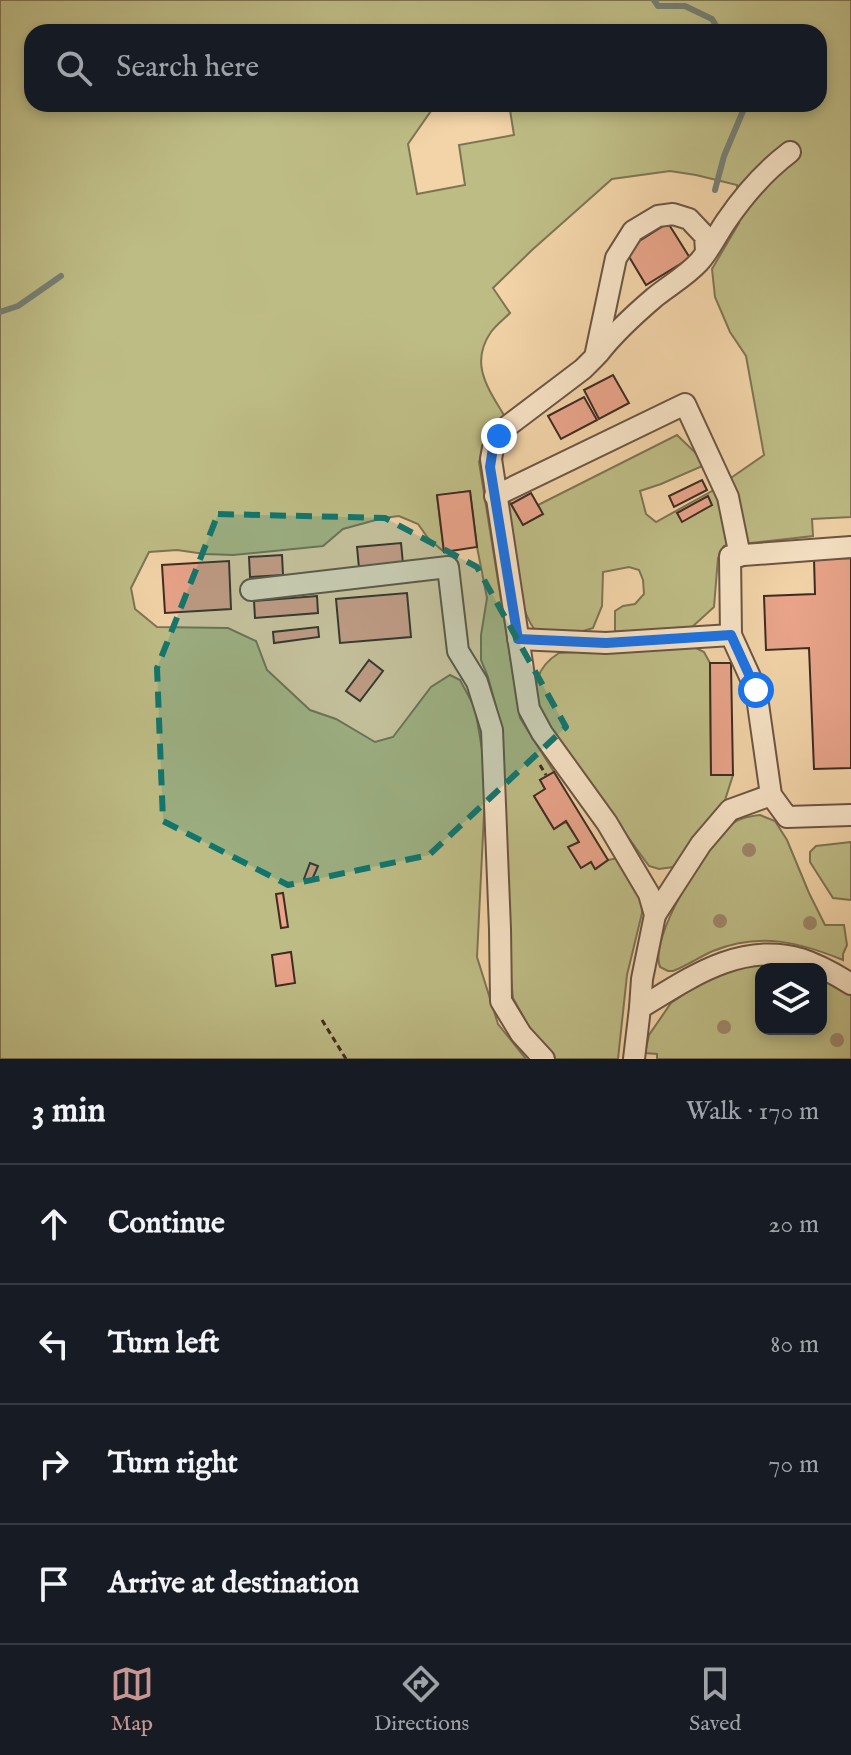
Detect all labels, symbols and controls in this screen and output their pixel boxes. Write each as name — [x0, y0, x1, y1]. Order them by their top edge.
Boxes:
search box — [24, 24, 827, 112]
icon: search — [52, 46, 96, 90]
text: Search here — [116, 49, 259, 87]
route end — [481, 418, 517, 454]
route start — [738, 672, 774, 708]
map controls — [755, 963, 827, 1035]
button: layers — [755, 963, 827, 1035]
text: 3 min — [32, 1090, 106, 1133]
text: Walk · 170 m — [686, 1095, 819, 1128]
icon: ahead — [32, 1202, 76, 1246]
text: Continue — [108, 1205, 225, 1243]
text: 20 m — [768, 1208, 819, 1241]
icon: left — [32, 1322, 76, 1366]
text: Turn left — [108, 1325, 219, 1363]
text: 80 m — [770, 1328, 819, 1361]
icon: right — [32, 1442, 76, 1486]
text: Turn right — [108, 1445, 238, 1483]
text: 70 m — [768, 1448, 819, 1481]
icon: arrive — [32, 1562, 76, 1606]
text: Arrive at destination — [108, 1565, 359, 1603]
tab: Map — [110, 1662, 154, 1738]
tab: Directions — [374, 1662, 469, 1738]
tab: Saved — [689, 1662, 741, 1738]

